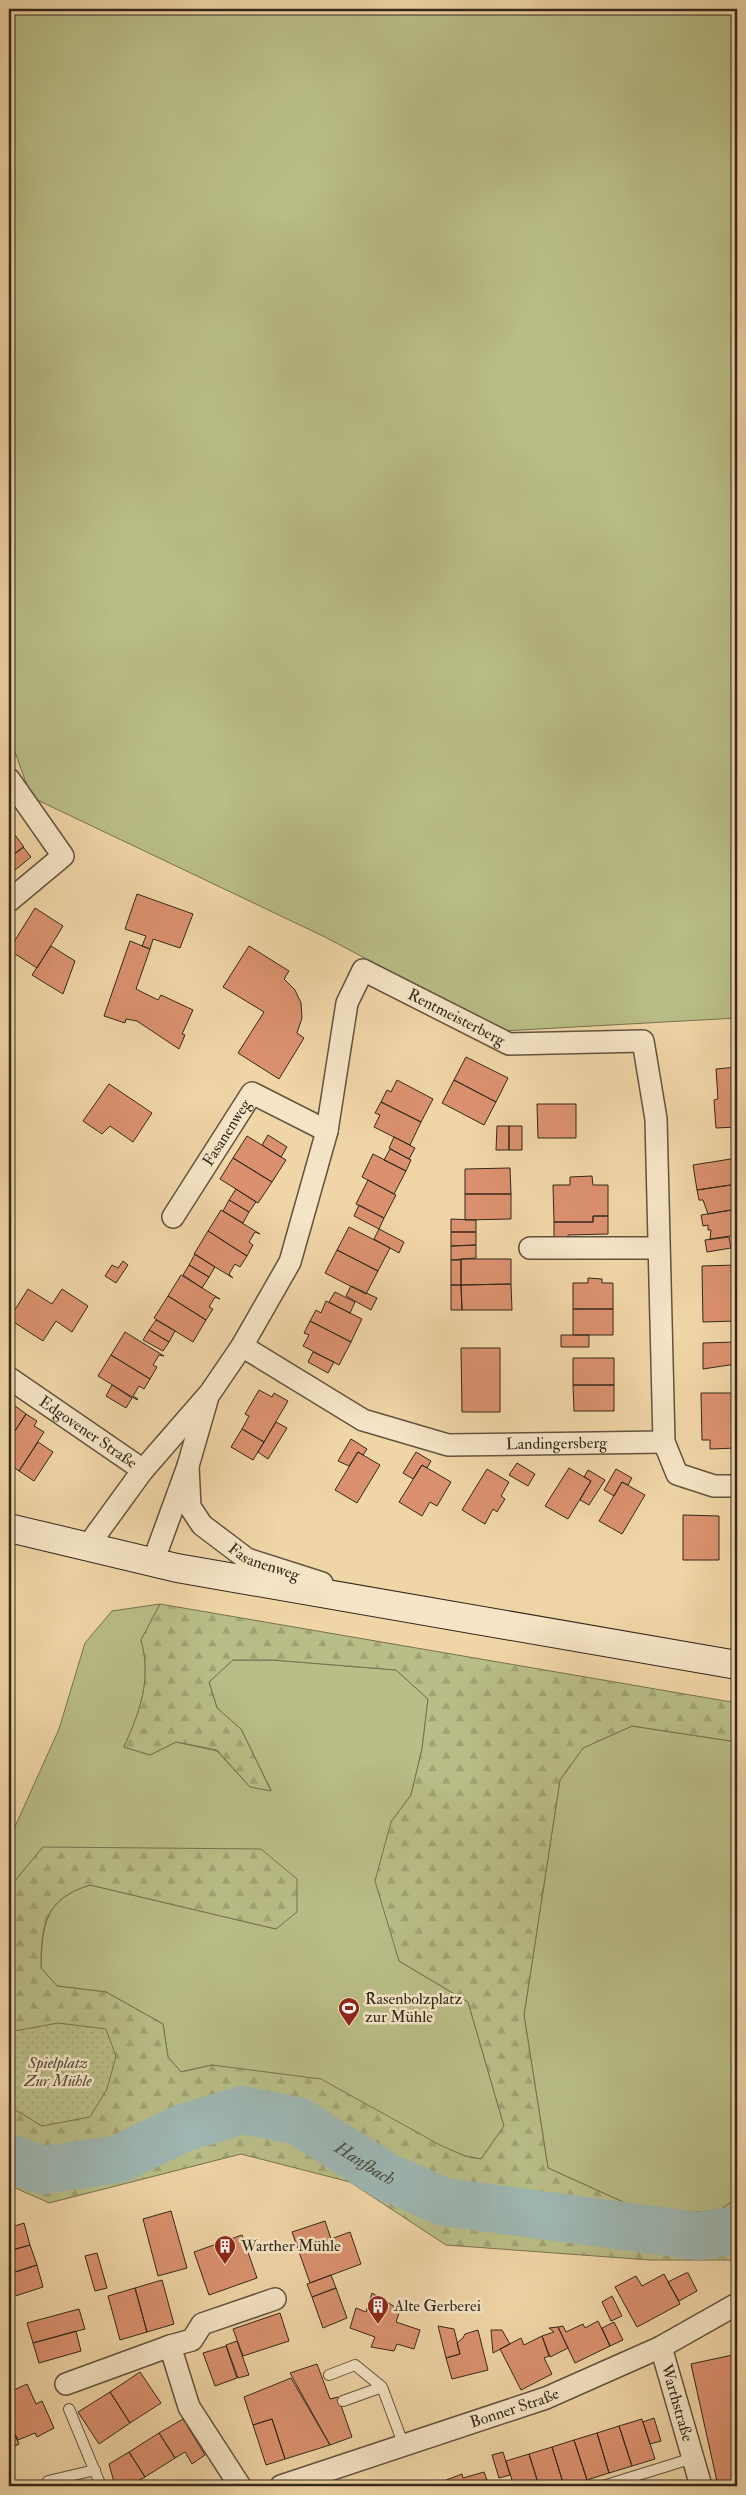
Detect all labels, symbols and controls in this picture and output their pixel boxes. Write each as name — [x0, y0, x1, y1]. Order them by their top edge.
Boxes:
street label: Rentmeisterberg — [404, 984, 509, 1051]
street label: Fasanenweg — [198, 1094, 256, 1170]
street label: Edgovener Straße — [35, 1392, 141, 1473]
street label: Landingersberg — [506, 1433, 608, 1454]
street label: Fasanenweg — [224, 1538, 303, 1586]
place label: Rasenbolzplatz zur Mühle — [365, 1989, 463, 2027]
sports icon: Rasenbolzplatz zur Mühle — [337, 1996, 361, 2027]
park label: Spielplatz Zur Mühle — [23, 2053, 92, 2091]
water label: Hanfbach — [330, 2135, 398, 2190]
building icon: Warther Mühle — [213, 2234, 237, 2265]
place label: Warther Mühle — [240, 2236, 341, 2256]
building icon: Alte Gerberei — [366, 2294, 390, 2325]
place label: Alte Gerberei — [393, 2296, 481, 2316]
street label: Warthstraße — [656, 2361, 698, 2444]
street label: Bonner Straße — [467, 2383, 562, 2433]

